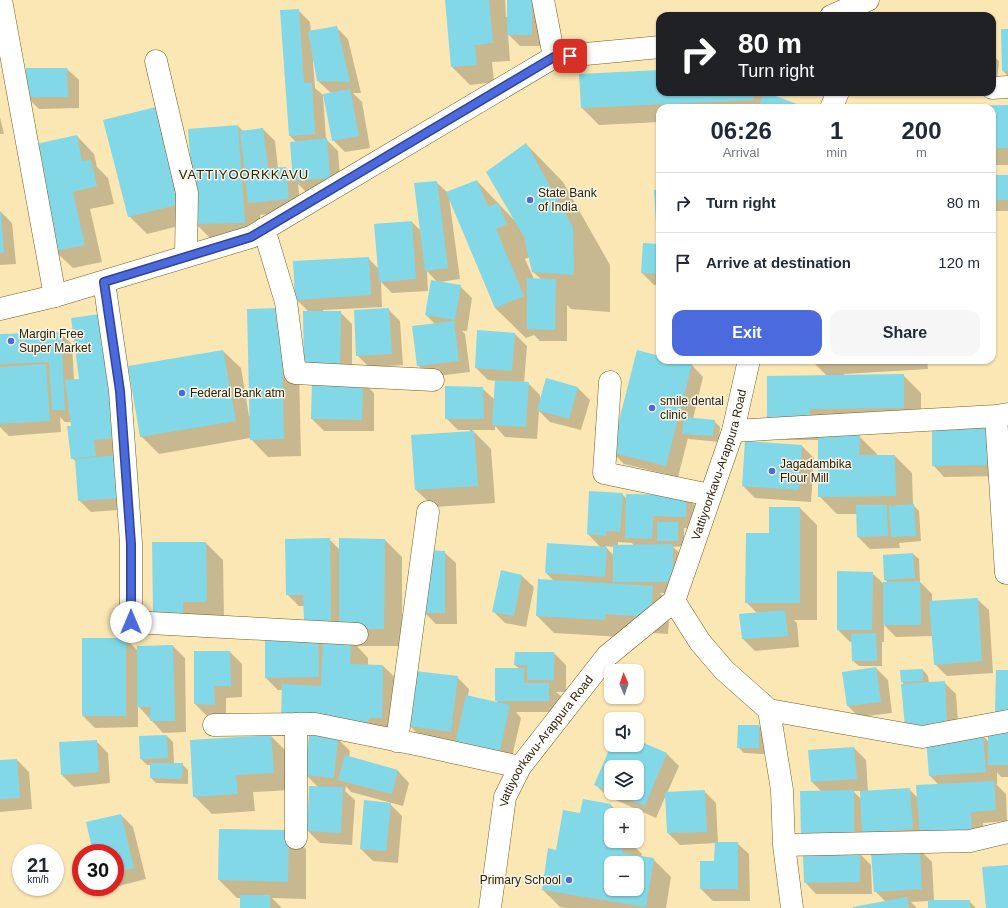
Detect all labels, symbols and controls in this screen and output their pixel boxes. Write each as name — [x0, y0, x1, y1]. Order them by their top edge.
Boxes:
icon: right — [672, 28, 724, 80]
text: 80 m — [738, 28, 802, 59]
pin — [553, 39, 587, 73]
icon: arrive — [559, 45, 581, 67]
text: Turn right — [738, 61, 814, 81]
text: 06:26 — [710, 117, 772, 144]
text: 1 — [830, 117, 843, 144]
text: 200 — [902, 117, 942, 144]
text: Arrival — [723, 145, 760, 160]
text: min — [826, 145, 847, 160]
text: m — [916, 145, 927, 160]
district label: VATTIYOORKKAVU — [179, 167, 309, 182]
place label: State Bank of India — [538, 186, 598, 214]
icon: right — [672, 192, 694, 214]
text: Turn right — [706, 194, 776, 211]
text: 80 m — [947, 194, 980, 211]
marker: State Bank of India — [525, 195, 535, 205]
icon: arrive — [672, 252, 694, 274]
text: Arrive at destination — [706, 254, 851, 271]
text: 120 m — [938, 254, 980, 271]
button: Exit — [672, 310, 822, 356]
button: Share — [830, 310, 980, 356]
place label: Margin Free Super Market — [19, 327, 92, 355]
marker: Margin Free Super Market — [6, 336, 16, 346]
place label: Federal Bank atm — [190, 386, 285, 400]
marker: Federal Bank atm — [177, 388, 187, 398]
street label: Vattiyoorkavu-Arappura Road — [689, 388, 749, 542]
place label: smile dental clinic — [660, 394, 724, 422]
marker: smile dental clinic — [647, 403, 657, 413]
place label: Jagadambika Flour Mill — [780, 457, 852, 485]
marker: Jagadambika Flour Mill — [767, 466, 777, 476]
position arrow — [110, 601, 152, 643]
north arrow — [604, 664, 644, 704]
map controls — [604, 664, 644, 896]
street label: Vattiyoorkavu-Arappura Road — [497, 673, 596, 808]
button: sound — [604, 712, 644, 752]
button: layers — [604, 760, 644, 800]
button: + — [604, 808, 644, 848]
speed limit sign: 30 — [72, 844, 124, 896]
text: 21 — [27, 854, 49, 876]
button: − — [604, 856, 644, 896]
place label: Primary School — [480, 873, 561, 887]
text: km/h — [27, 874, 49, 885]
marker: Primary School — [564, 875, 574, 885]

